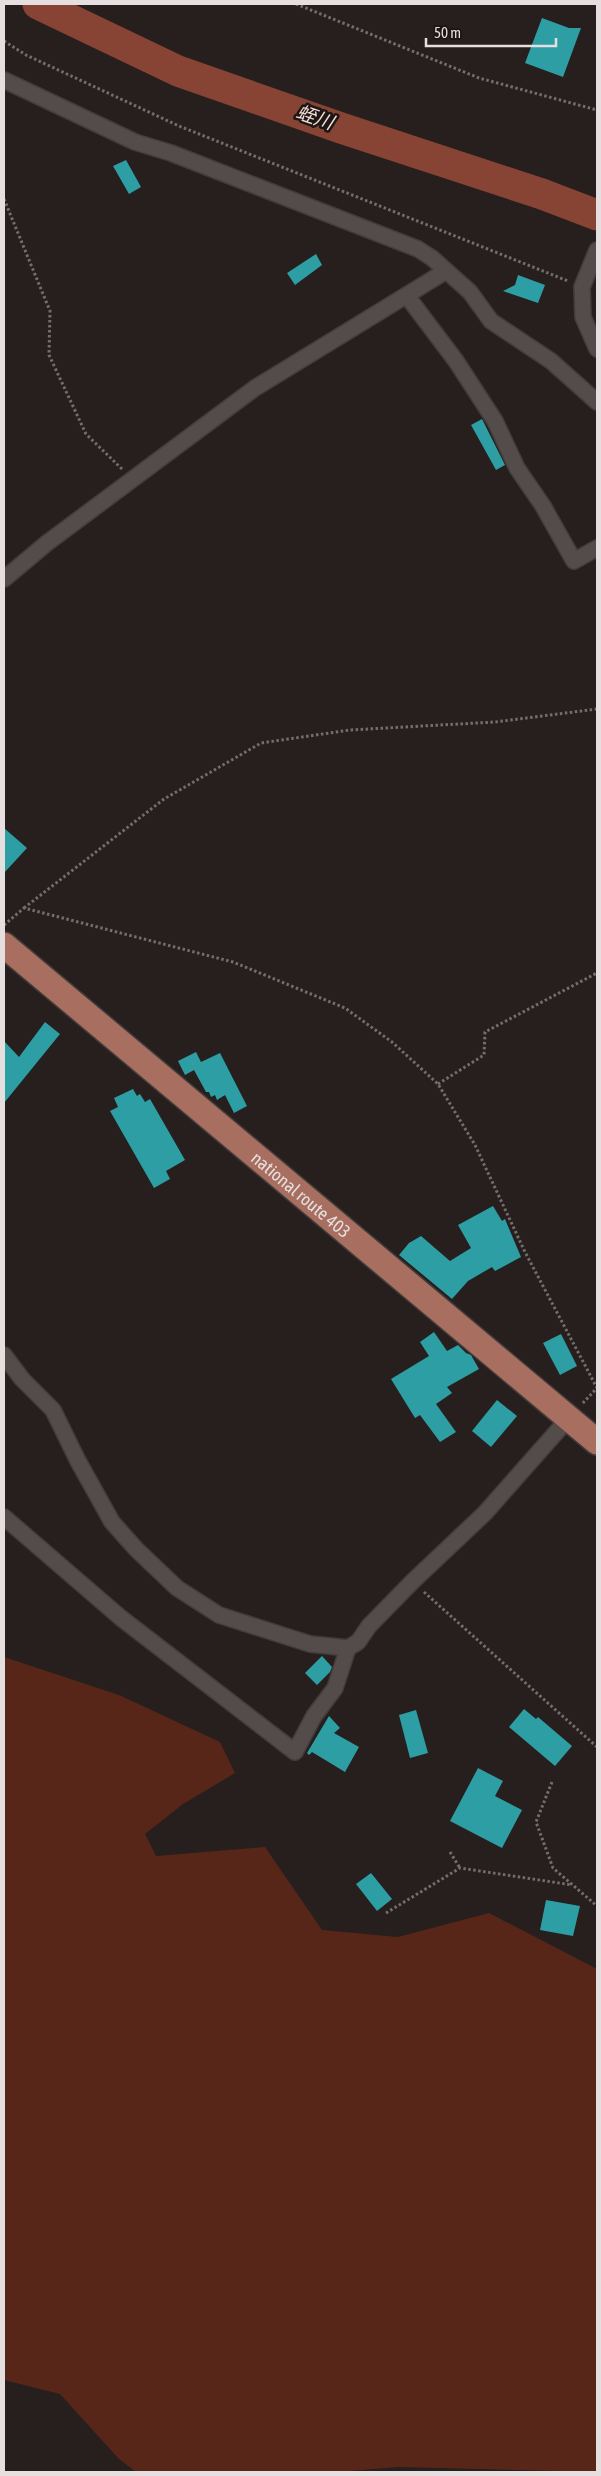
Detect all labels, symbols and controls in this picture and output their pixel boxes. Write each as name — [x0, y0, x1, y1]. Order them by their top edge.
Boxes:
scale bar — [426, 15, 556, 47]
text: 50 m — [434, 24, 461, 41]
water label: 蛭川 — [293, 100, 338, 134]
street label: national route 403 — [248, 1147, 355, 1242]

